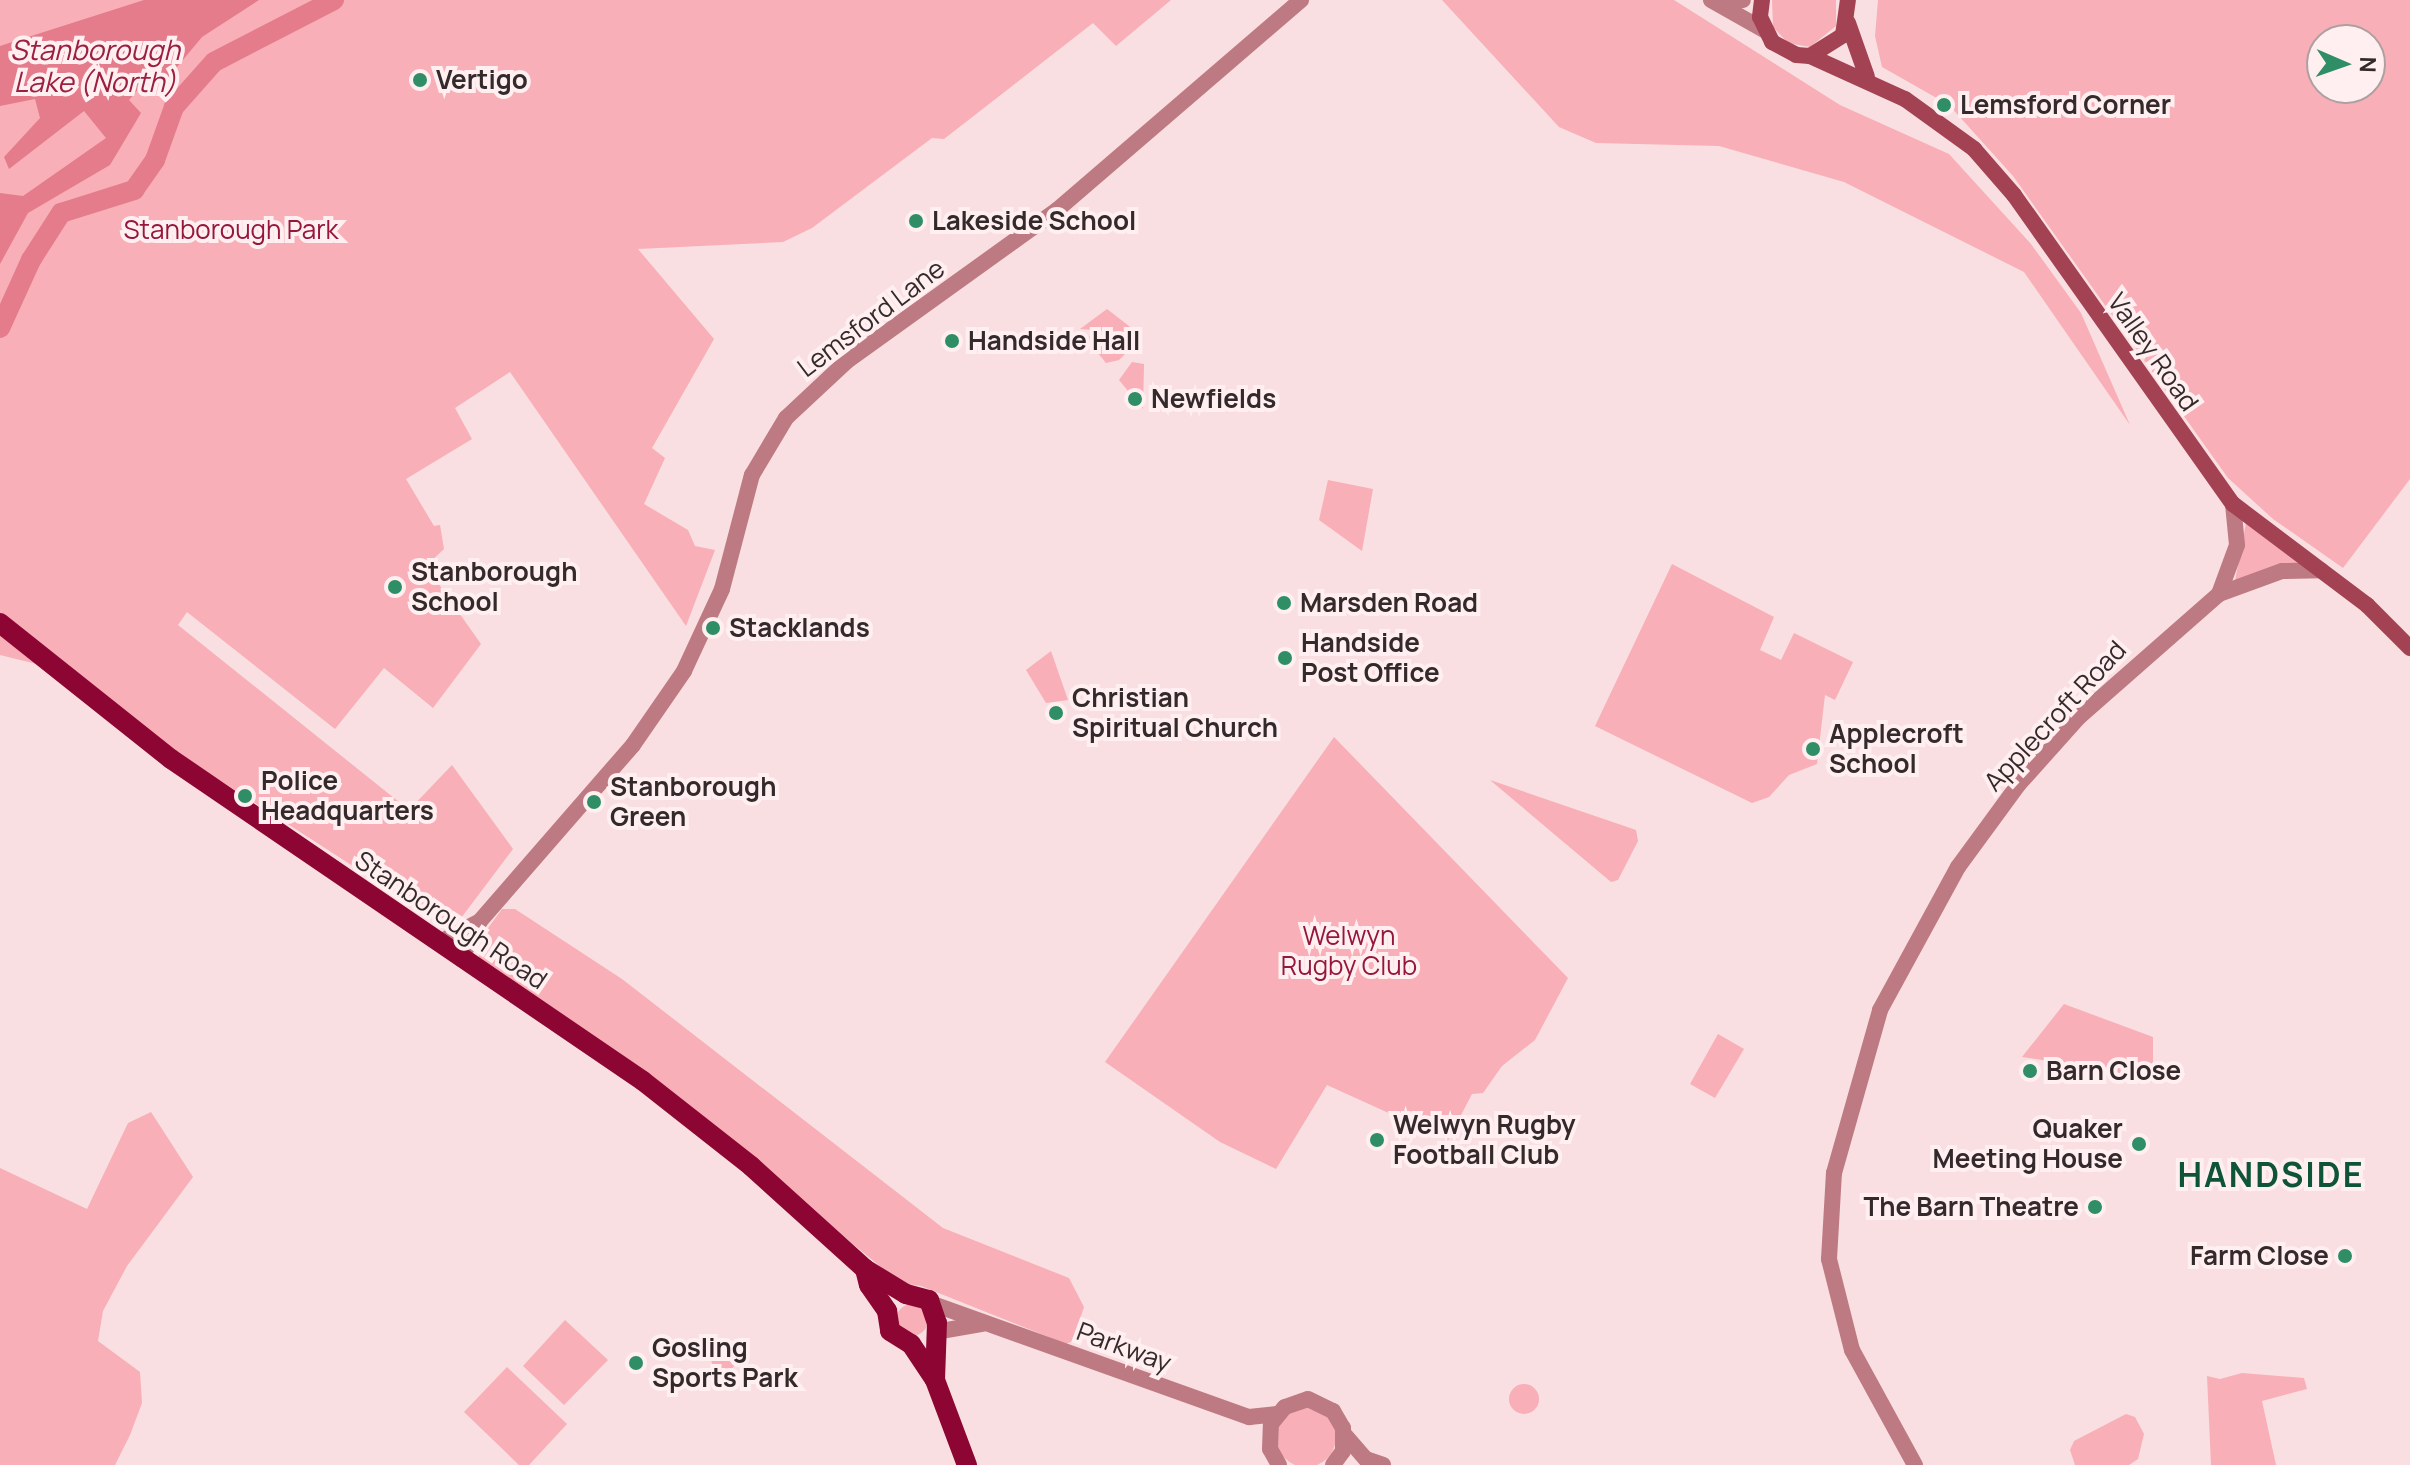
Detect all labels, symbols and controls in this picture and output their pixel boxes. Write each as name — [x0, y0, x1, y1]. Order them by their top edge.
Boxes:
north arrow — [2306, 24, 2386, 104]
water label: Stanborough Lake (North) — [10, 32, 180, 98]
text: N — [2353, 56, 2383, 73]
place label: Vertigo — [436, 64, 528, 96]
marker: Vertigo — [411, 71, 429, 89]
place label: Lemsford Corner — [1960, 89, 2171, 121]
marker: Lemsford Corner — [1935, 96, 1953, 114]
place label: Lakeside School — [932, 205, 1136, 237]
marker: Lakeside School — [907, 212, 925, 230]
park label: Stanborough Park — [124, 214, 338, 246]
street label: Lemsford Lane — [791, 253, 951, 383]
street label: Valley Road — [2101, 287, 2205, 417]
place label: Handside Hall — [968, 325, 1140, 357]
marker: Handside Hall — [943, 332, 961, 350]
place label: Newfields — [1151, 383, 1276, 415]
marker: Newfields — [1126, 390, 1144, 408]
place label: Stanborough School — [411, 556, 577, 618]
marker: Stanborough School — [386, 578, 404, 596]
place label: Marsden Road — [1300, 587, 1478, 619]
marker: Marsden Road — [1275, 594, 1293, 612]
place label: Stacklands — [729, 612, 870, 644]
marker: Stacklands — [704, 619, 722, 637]
place label: Handside Post Office — [1301, 627, 1440, 688]
street label: Applecroft Road — [1977, 634, 2133, 798]
marker: Handside Post Office — [1276, 649, 1294, 667]
place label: Christian Spiritual Church — [1072, 682, 1278, 744]
marker: Christian Spiritual Church — [1047, 704, 1065, 722]
place label: Applecroft School — [1829, 718, 1964, 780]
marker: Applecroft School — [1804, 740, 1822, 758]
place label: Police Headquarters — [261, 765, 434, 826]
place label: Stanborough Green — [610, 771, 776, 832]
marker: Police Headquarters — [236, 787, 254, 805]
marker: Stanborough Green — [585, 793, 603, 811]
street label: Stanborough Road — [349, 844, 553, 996]
park label: Welwyn Rugby Club — [1281, 920, 1417, 982]
place label: Barn Close — [2046, 1055, 2181, 1087]
marker: Barn Close — [2021, 1062, 2039, 1080]
place label: Welwyn Rugby Football Club — [1393, 1109, 1576, 1170]
place label: Quaker Meeting House — [1933, 1113, 2123, 1174]
marker: Welwyn Rugby Football Club — [1368, 1131, 1386, 1149]
marker: Quaker Meeting House — [2130, 1135, 2148, 1153]
district label: HANDSIDE — [2177, 1155, 2365, 1195]
place label: The Barn Theatre — [1863, 1191, 2079, 1223]
marker: The Barn Theatre — [2086, 1198, 2104, 1216]
place label: Farm Close — [2190, 1240, 2329, 1272]
marker: Farm Close — [2336, 1247, 2354, 1265]
street label: Parkway — [1072, 1316, 1176, 1378]
place label: Gosling Sports Park — [652, 1332, 798, 1394]
marker: Gosling Sports Park — [627, 1354, 645, 1372]

